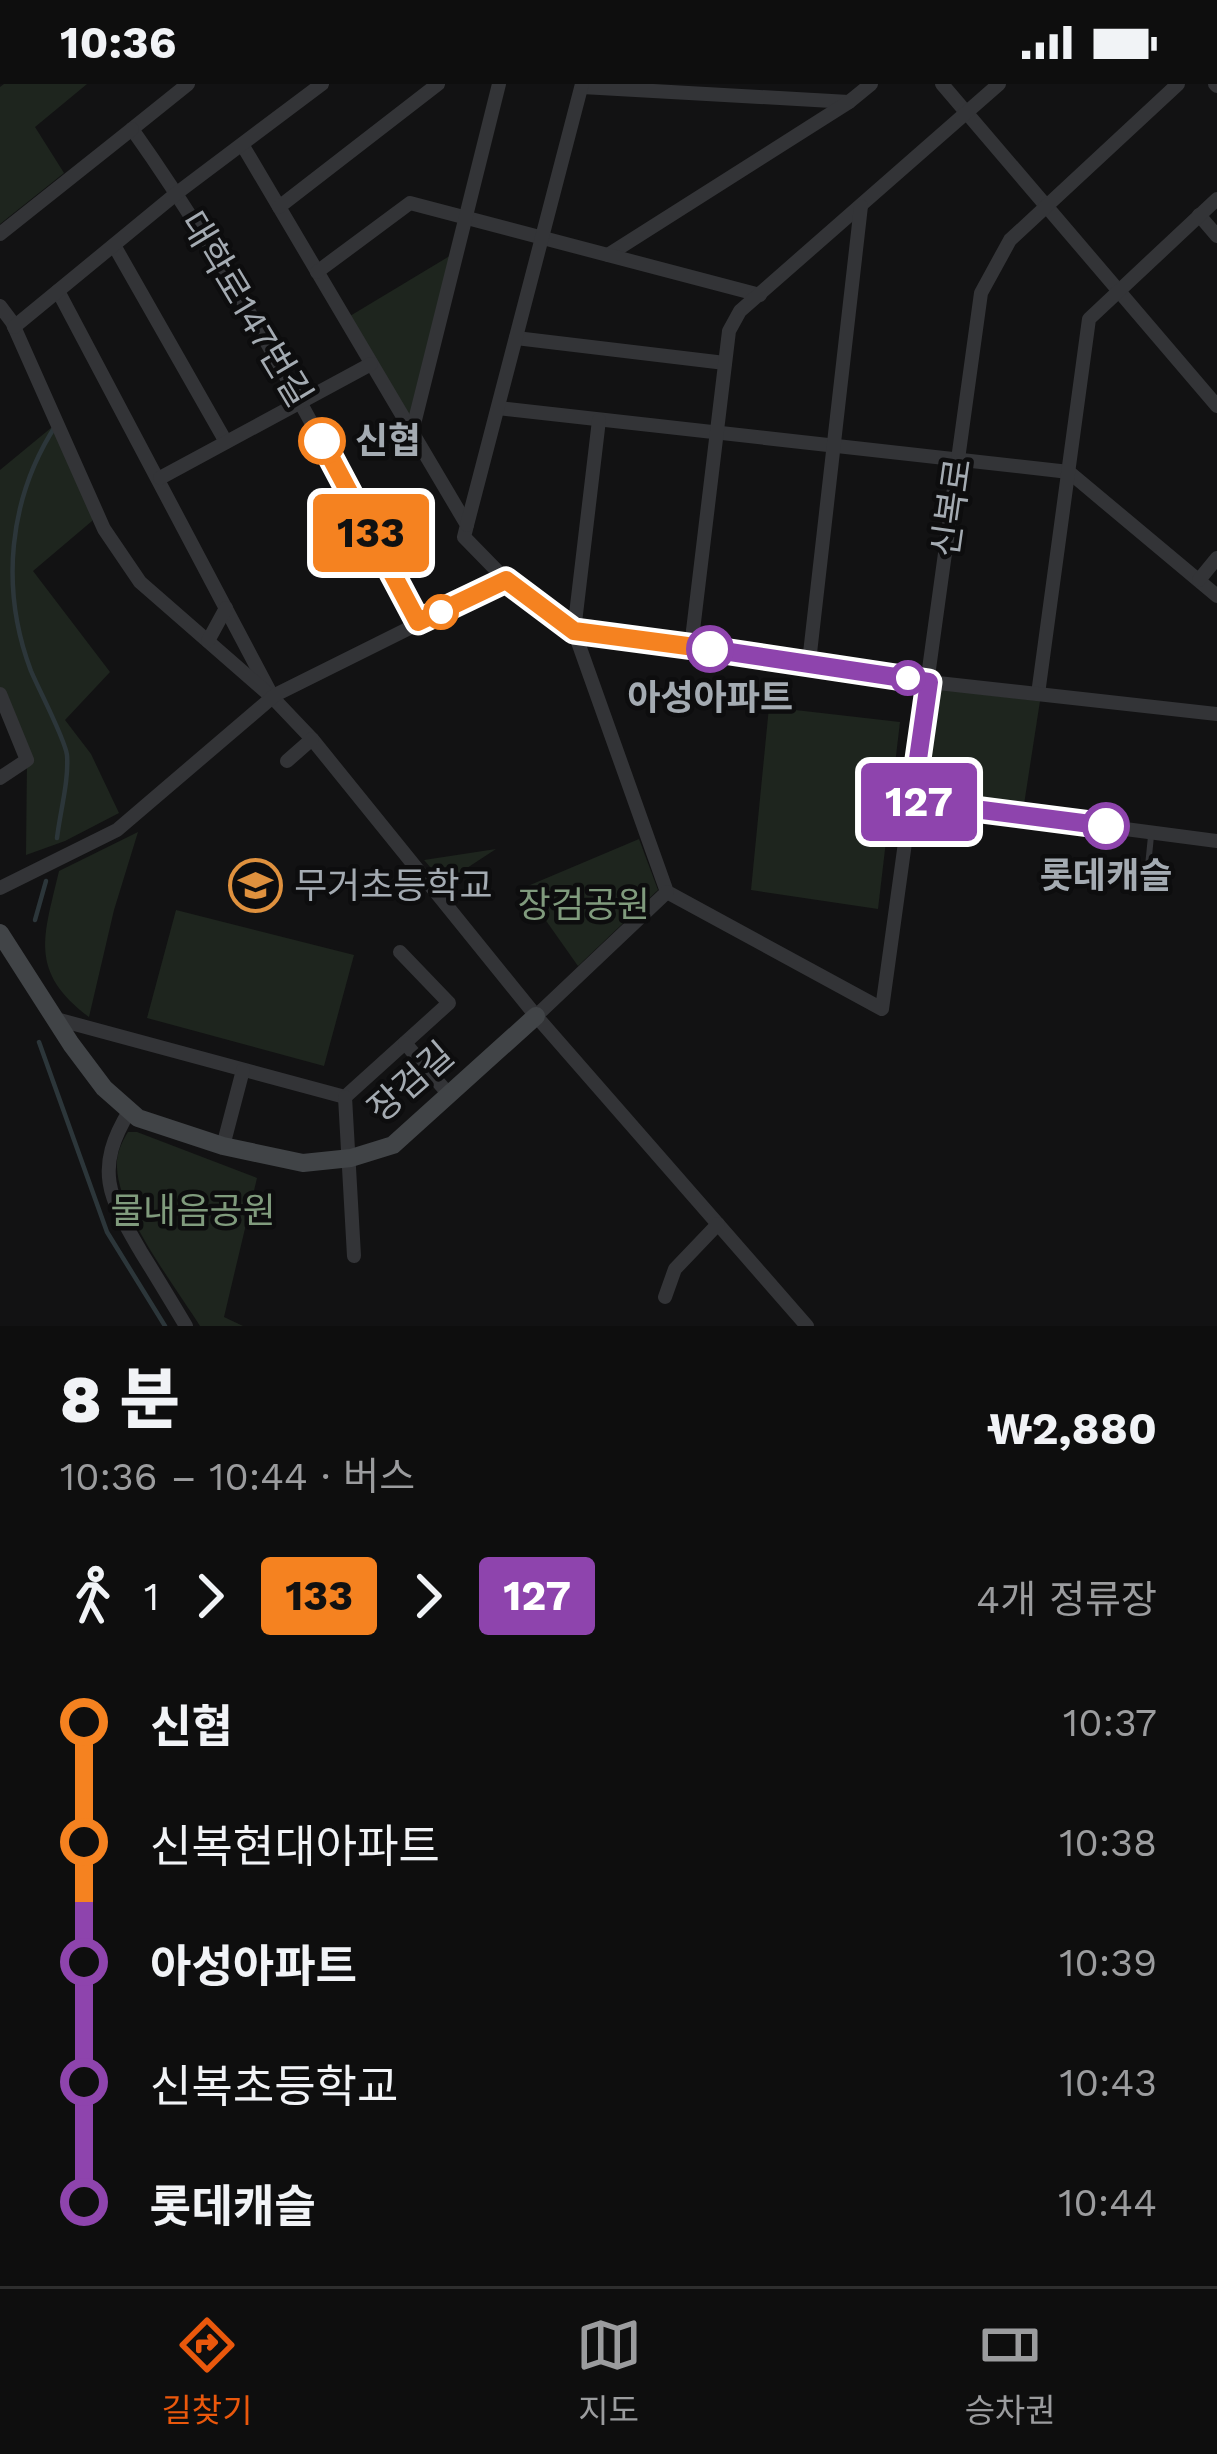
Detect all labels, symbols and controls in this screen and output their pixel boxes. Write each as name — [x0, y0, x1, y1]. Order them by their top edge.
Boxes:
text: 10:36 — [60, 16, 176, 69]
street label: 대학로147번길 — [171, 204, 321, 414]
marker: 신협 — [300, 419, 344, 463]
place label: 신협 — [355, 420, 421, 462]
street label: 신복로 — [924, 456, 980, 560]
line badge: 133 — [302, 494, 440, 572]
text: 133 — [337, 508, 405, 557]
unlabelled marker — [425, 596, 457, 628]
marker: 아성아파트 — [688, 627, 732, 671]
unlabelled marker — [892, 662, 924, 694]
place label: 아성아파트 — [627, 677, 793, 719]
line badge: 127 — [850, 763, 988, 841]
text: 127 — [885, 777, 953, 826]
marker: 롯데캐슬 — [1084, 804, 1128, 848]
place label: 롯데캐슬 — [1040, 855, 1172, 897]
school or university icon: 무거초등학교 — [227, 858, 283, 914]
place label: 무거초등학교 — [294, 865, 493, 907]
park label: 장검공원 — [518, 884, 650, 926]
street label: 장검길 — [360, 1034, 462, 1130]
park label: 물내음공원 — [110, 1190, 276, 1232]
text: 8 분 — [60, 1361, 180, 1438]
text: ₩2,880 — [987, 1402, 1157, 1455]
text: 10:36 – 10:44 · 버스 — [60, 1454, 415, 1499]
icon: walk — [60, 1563, 126, 1629]
icon: forward — [177, 1563, 243, 1629]
icon: forward — [395, 1563, 461, 1629]
text: 133 — [285, 1571, 353, 1620]
text: 127 — [503, 1571, 571, 1620]
text: 1 — [144, 1574, 159, 1619]
text: 4개 정류장 — [976, 1577, 1157, 1622]
text: 신협 — [150, 1700, 233, 1753]
text: 10:37 — [1063, 1700, 1157, 1745]
text: 신복현대아파트 — [150, 1820, 440, 1873]
text: 10:38 — [1059, 1820, 1157, 1865]
text: 아성아파트 — [150, 1940, 357, 1993]
text: 10:39 — [1059, 1940, 1157, 1985]
text: 신복초등학교 — [150, 2060, 398, 2113]
text: 10:43 — [1059, 2060, 1157, 2105]
text: 롯데캐슬 — [150, 2180, 316, 2233]
text: 10:44 — [1058, 2180, 1157, 2225]
tab: 길찾기 — [161, 2312, 253, 2432]
tab: 지도 — [576, 2312, 642, 2432]
tab: 승차권 — [964, 2312, 1056, 2432]

